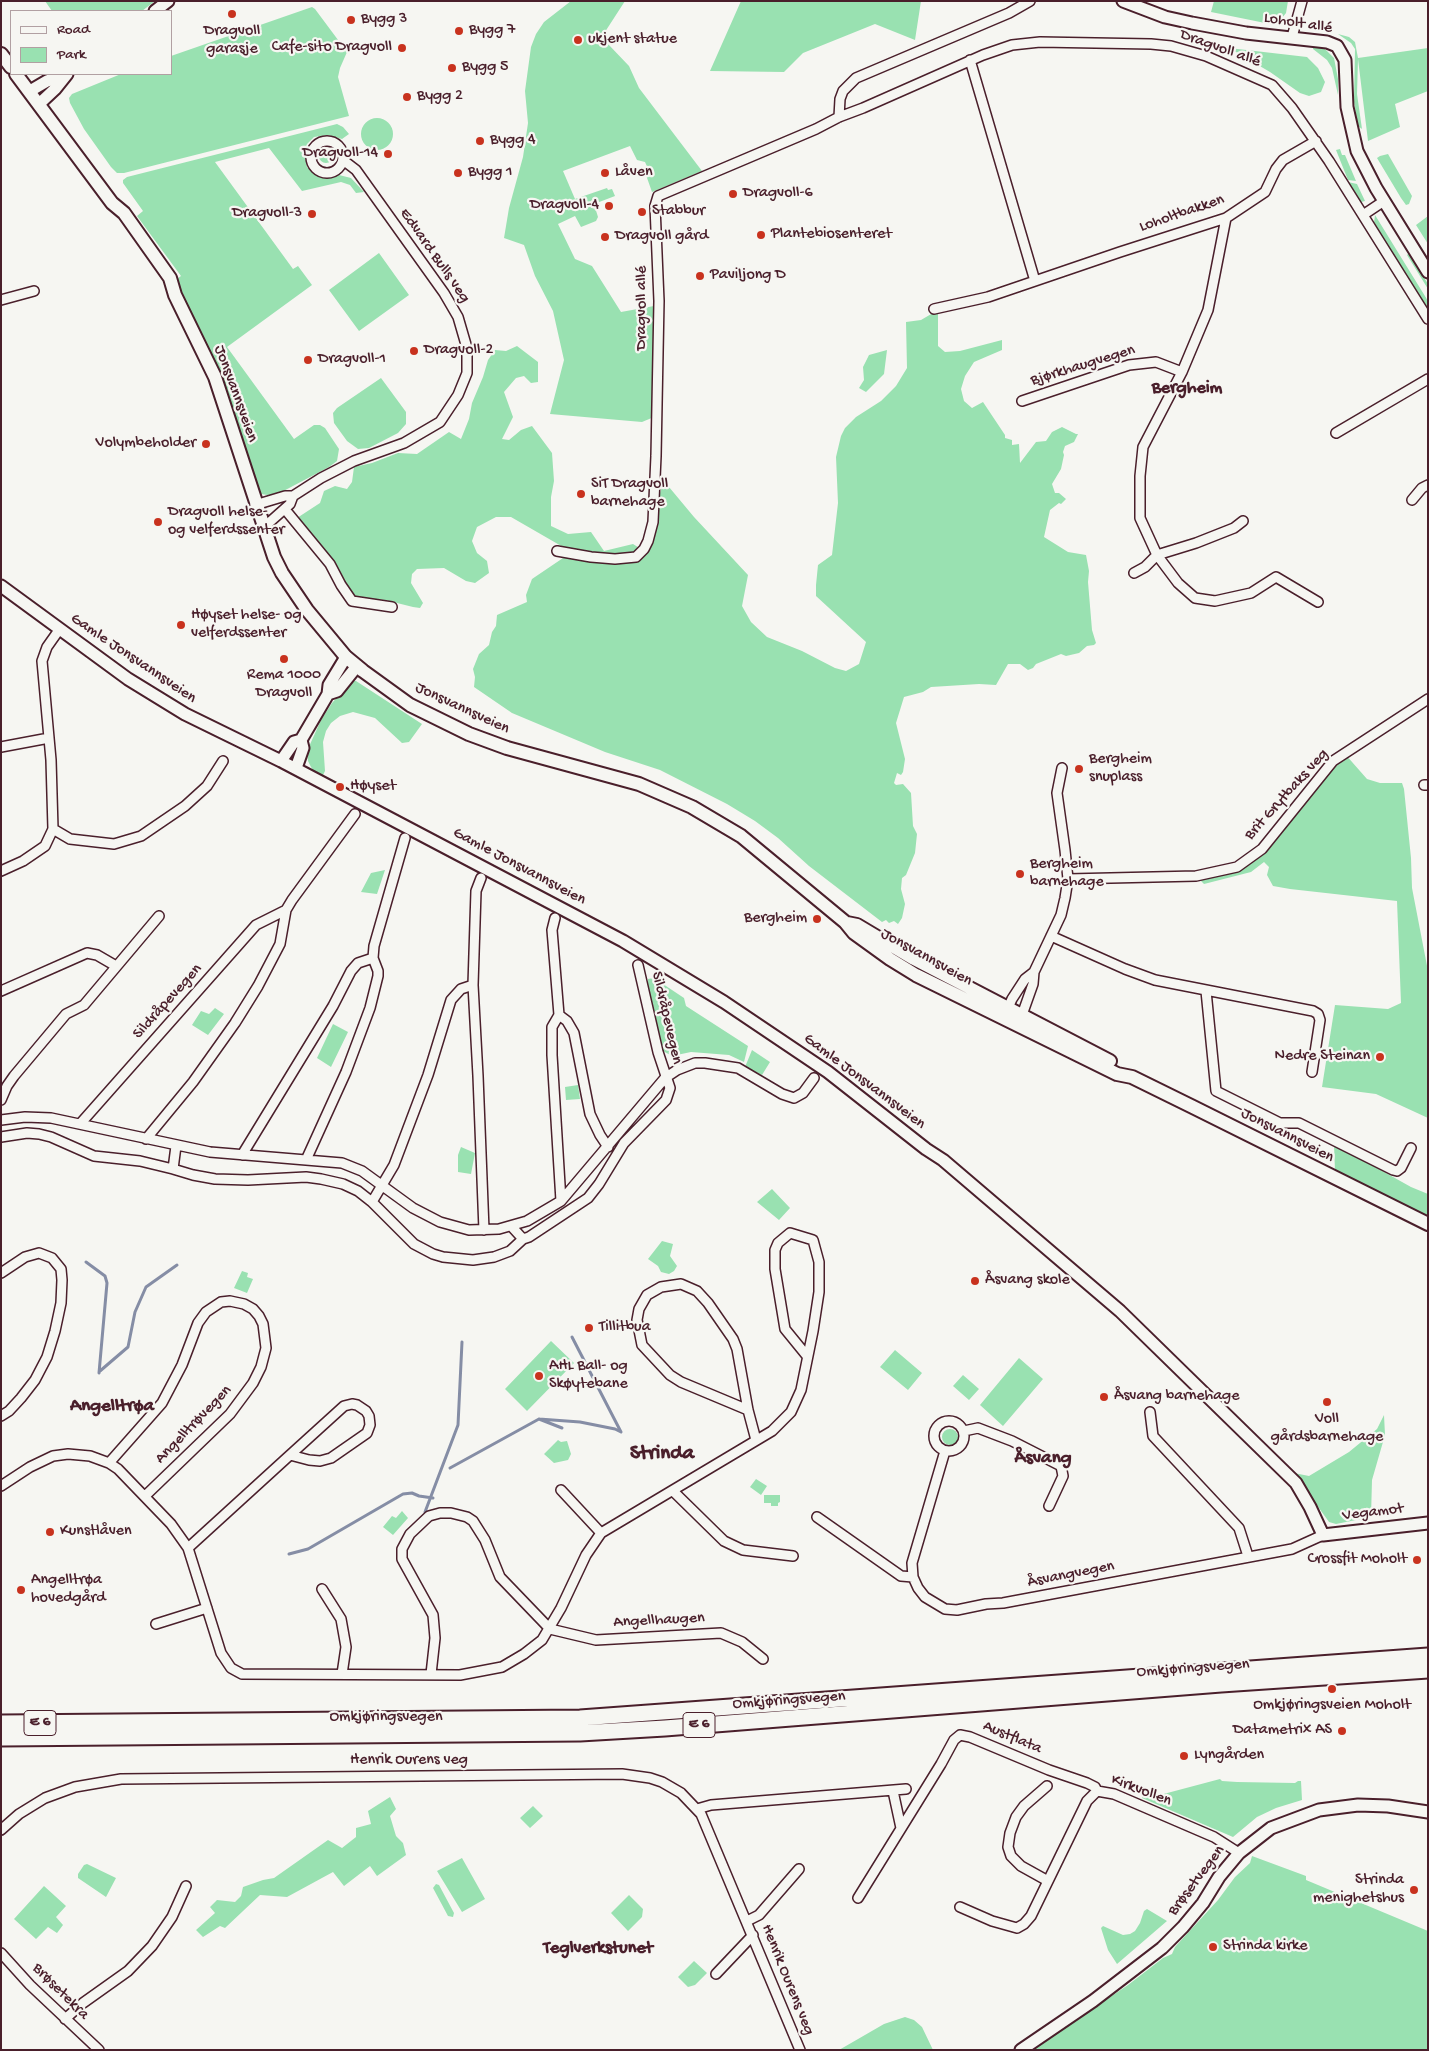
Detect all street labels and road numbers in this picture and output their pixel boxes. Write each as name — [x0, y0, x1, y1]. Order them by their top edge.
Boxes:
street label: Loholt allé — [1262, 9, 1334, 39]
street label: Dragvoll allé — [1177, 26, 1263, 72]
street label: Loholtbakken — [1137, 191, 1227, 237]
street label: Edvard Bulls veg — [394, 205, 474, 307]
street label: Dragvoll allé — [633, 266, 653, 350]
street label: Bjørkhaugvegen — [1028, 341, 1138, 391]
street label: Jonsvannsveien — [209, 343, 261, 445]
street label: Gamle Jonsvannsveien — [66, 610, 200, 708]
street label: Jonsvannsveien — [412, 679, 512, 739]
street label: Brit Grytbaks veg — [1241, 745, 1333, 845]
street label: Gamle Jonsvannsveien — [449, 824, 589, 910]
street label: Jonsvannsveien — [877, 925, 975, 991]
street label: Sildråpevegen — [129, 960, 207, 1044]
street label: Sildråpevegen — [646, 970, 686, 1066]
street label: Gamle Jonsvannsveien — [799, 1030, 929, 1134]
street label: Jonsvannsveien — [1237, 1104, 1337, 1168]
street label: Angelltrøvegen — [152, 1382, 236, 1468]
street label: Vegamot — [1341, 1500, 1405, 1526]
street label: Åsvangvegen — [1026, 1557, 1116, 1593]
street label: Angellhaugen — [613, 1609, 705, 1633]
street label: Omkjøringsvegen — [1136, 1655, 1250, 1683]
street label: Omkjøringsvegen — [732, 1687, 846, 1715]
street label: Omkjøringsvegen — [329, 1708, 443, 1728]
road number: E 6 — [24, 1710, 56, 1736]
road number: E 6 — [683, 1712, 715, 1738]
street label: Austflata — [980, 1717, 1044, 1759]
street label: Henrik Ourens veg — [350, 1751, 468, 1771]
street label: Kirkvollen — [1108, 1771, 1174, 1811]
street label: Brøsetvegen — [1164, 1842, 1230, 1920]
street label: Henrik Ourens veg — [756, 1922, 818, 2038]
street label: Brøsetekra — [27, 1959, 93, 2025]

